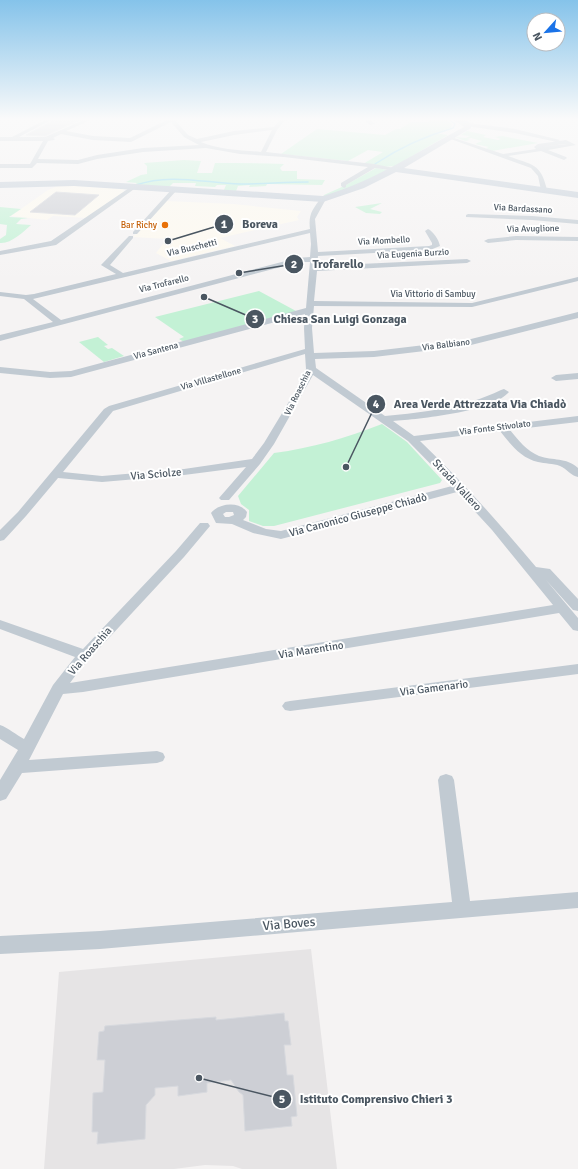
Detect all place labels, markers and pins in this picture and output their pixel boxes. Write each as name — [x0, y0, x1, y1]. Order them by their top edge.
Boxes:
callout: Boreva — [214, 212, 286, 236]
place label: Bar Richy — [121, 220, 158, 231]
marker: Bar Richy — [160, 220, 170, 230]
callout: Trofarello — [284, 252, 371, 276]
callout: Chiesa San Luigi Gonzaga — [245, 307, 414, 331]
callout: Area Verde Attrezzata Via Chiadò — [366, 392, 574, 416]
callout: Istituto Comprensivo Chieri 3 — [272, 1087, 461, 1111]

